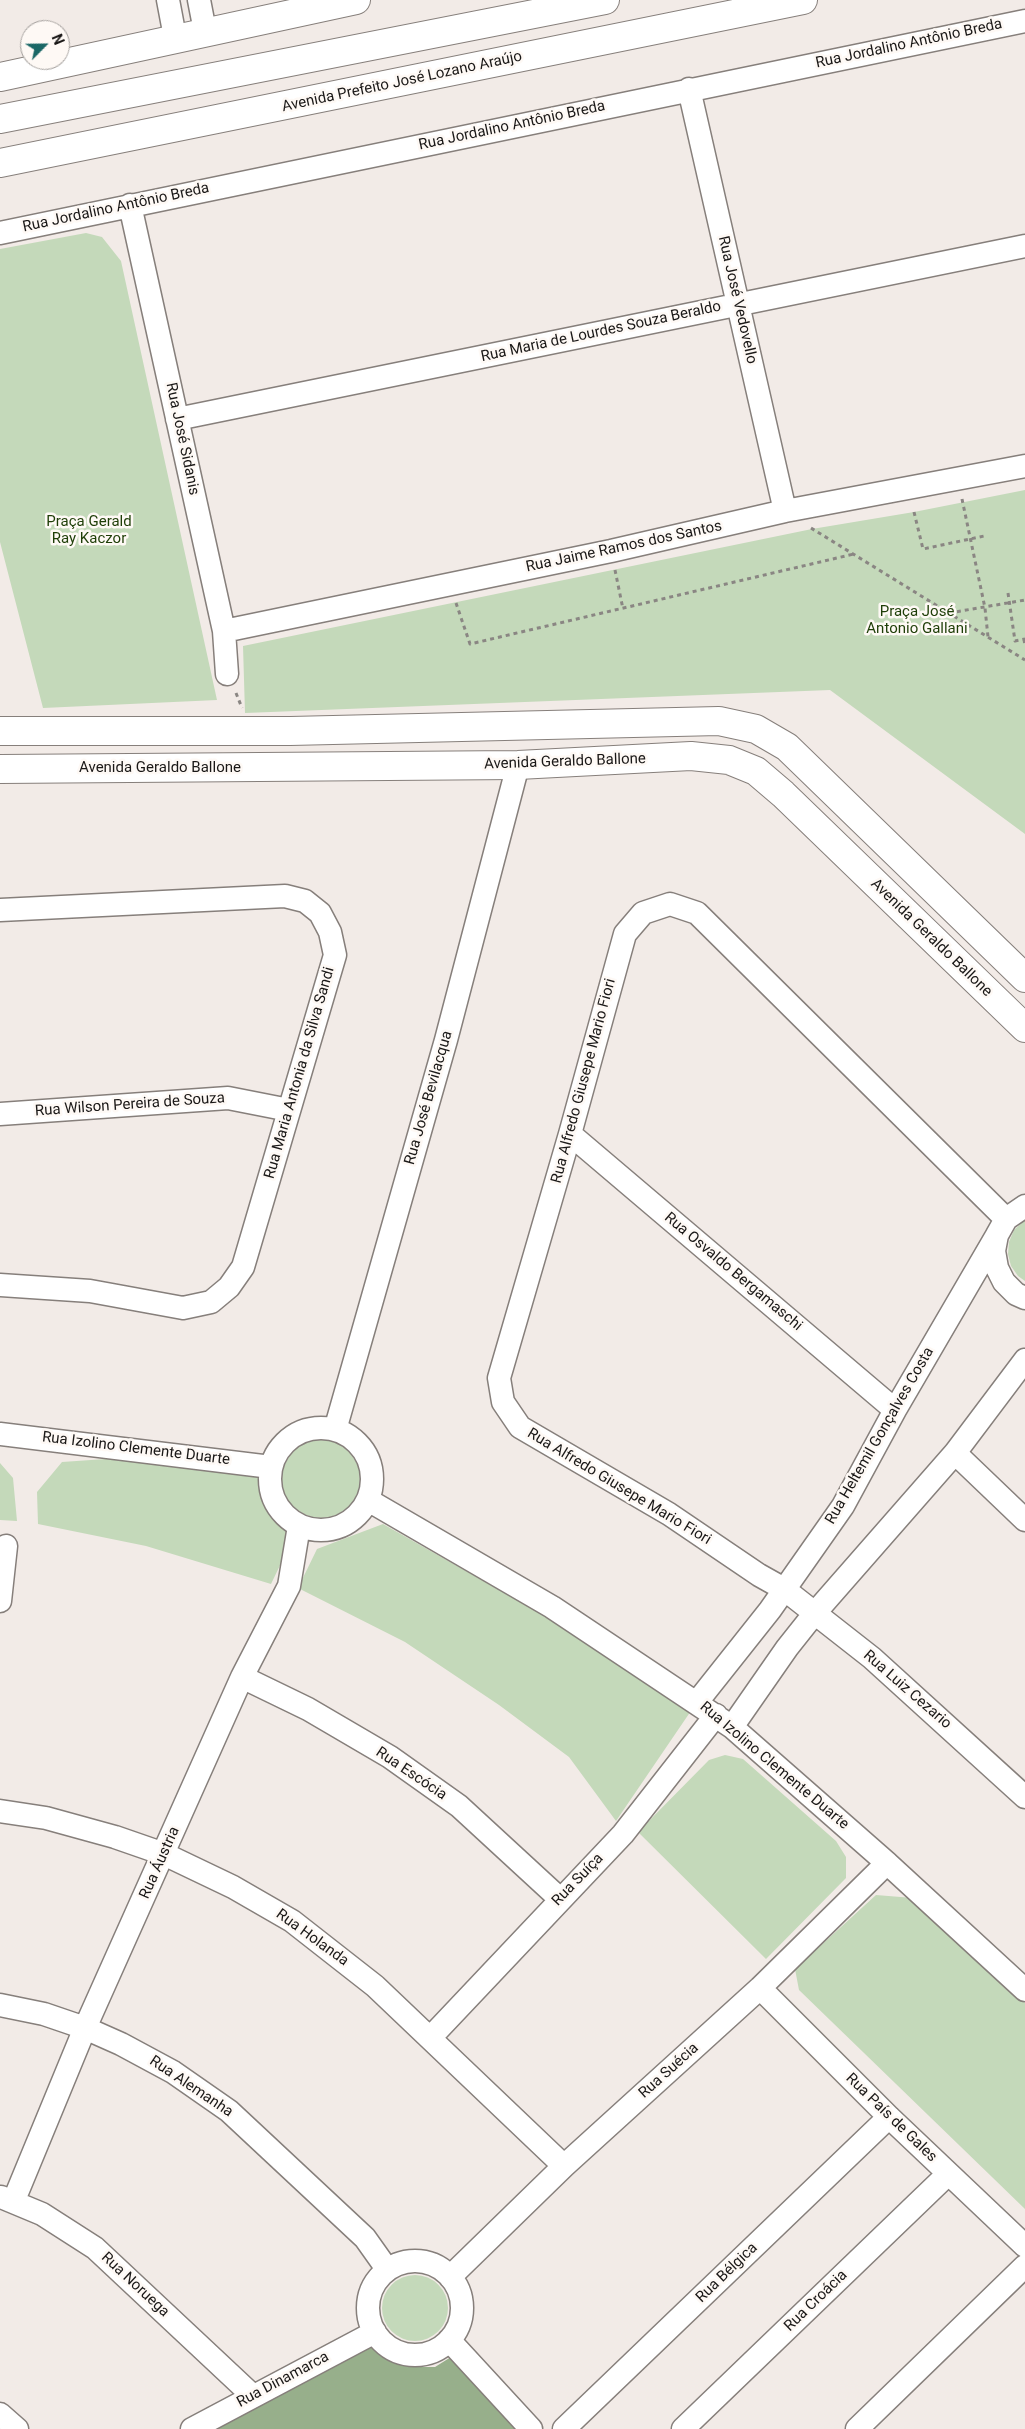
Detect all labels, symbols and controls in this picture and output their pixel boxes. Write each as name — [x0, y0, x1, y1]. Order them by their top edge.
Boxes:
street label: Rua Jordalino Antônio Breda — [814, 15, 1004, 73]
north arrow — [20, 20, 70, 70]
text: N — [49, 32, 67, 47]
street label: Avenida Prefeito José Lozano Araújo — [280, 48, 524, 116]
street label: Rua Jordalino Antônio Breda — [417, 97, 607, 155]
street label: Rua Jordalino Antônio Breda — [21, 179, 211, 237]
street label: Rua José Vedovello — [714, 234, 760, 366]
street label: Rua Maria de Lourdes Souza Beraldo — [479, 298, 723, 366]
street label: Rua José Sidanis — [161, 381, 203, 497]
park label: Praça Gerald Ray Kaczor — [46, 513, 132, 548]
street label: Rua Jaime Ramos dos Santos — [524, 517, 724, 577]
park label: Praça José Antonio Gallani — [866, 603, 968, 638]
street label: Avenida Geraldo Ballone — [484, 750, 646, 774]
street label: Avenida Geraldo Ballone — [79, 759, 241, 777]
street label: Avenida Geraldo Ballone — [867, 875, 995, 1001]
street label: Rua Maria Antonia da Silva Sandi — [261, 965, 339, 1181]
street label: Rua Alfredo Giusepe Mario Fiori — [548, 977, 620, 1185]
street label: Rua José Bevilacqua — [401, 1029, 457, 1167]
street label: Rua Wilson Pereira de Souza — [34, 1089, 226, 1121]
street label: Rua Osvaldo Bergamaschi — [660, 1209, 806, 1335]
street label: Rua Heltemil Gonçalves Costa — [822, 1344, 938, 1528]
street label: Rua Alfredo Giusepe Mario Fiori — [524, 1425, 714, 1549]
street label: Rua Izolino Clemente Duarte — [41, 1429, 231, 1469]
street label: Rua Luiz Cezario — [859, 1647, 955, 1733]
street label: Rua Izolino Clemente Duarte — [696, 1698, 852, 1834]
street label: Rua Escócia — [372, 1744, 450, 1804]
street label: Rua Áustria — [136, 1824, 184, 1902]
street label: Rua Suíça — [549, 1850, 607, 1910]
street label: Rua Holanda — [272, 1906, 352, 1970]
street label: Rua Suécia — [635, 2039, 703, 2103]
street label: Rua Alemanha — [146, 2052, 236, 2122]
street label: Rua País de Gales — [842, 2070, 940, 2166]
street label: Rua Bélgica — [693, 2239, 761, 2307]
street label: Rua Noruega — [97, 2249, 173, 2321]
street label: Rua Croácia — [781, 2267, 851, 2335]
street label: Rua Dinamarca — [234, 2348, 332, 2412]

